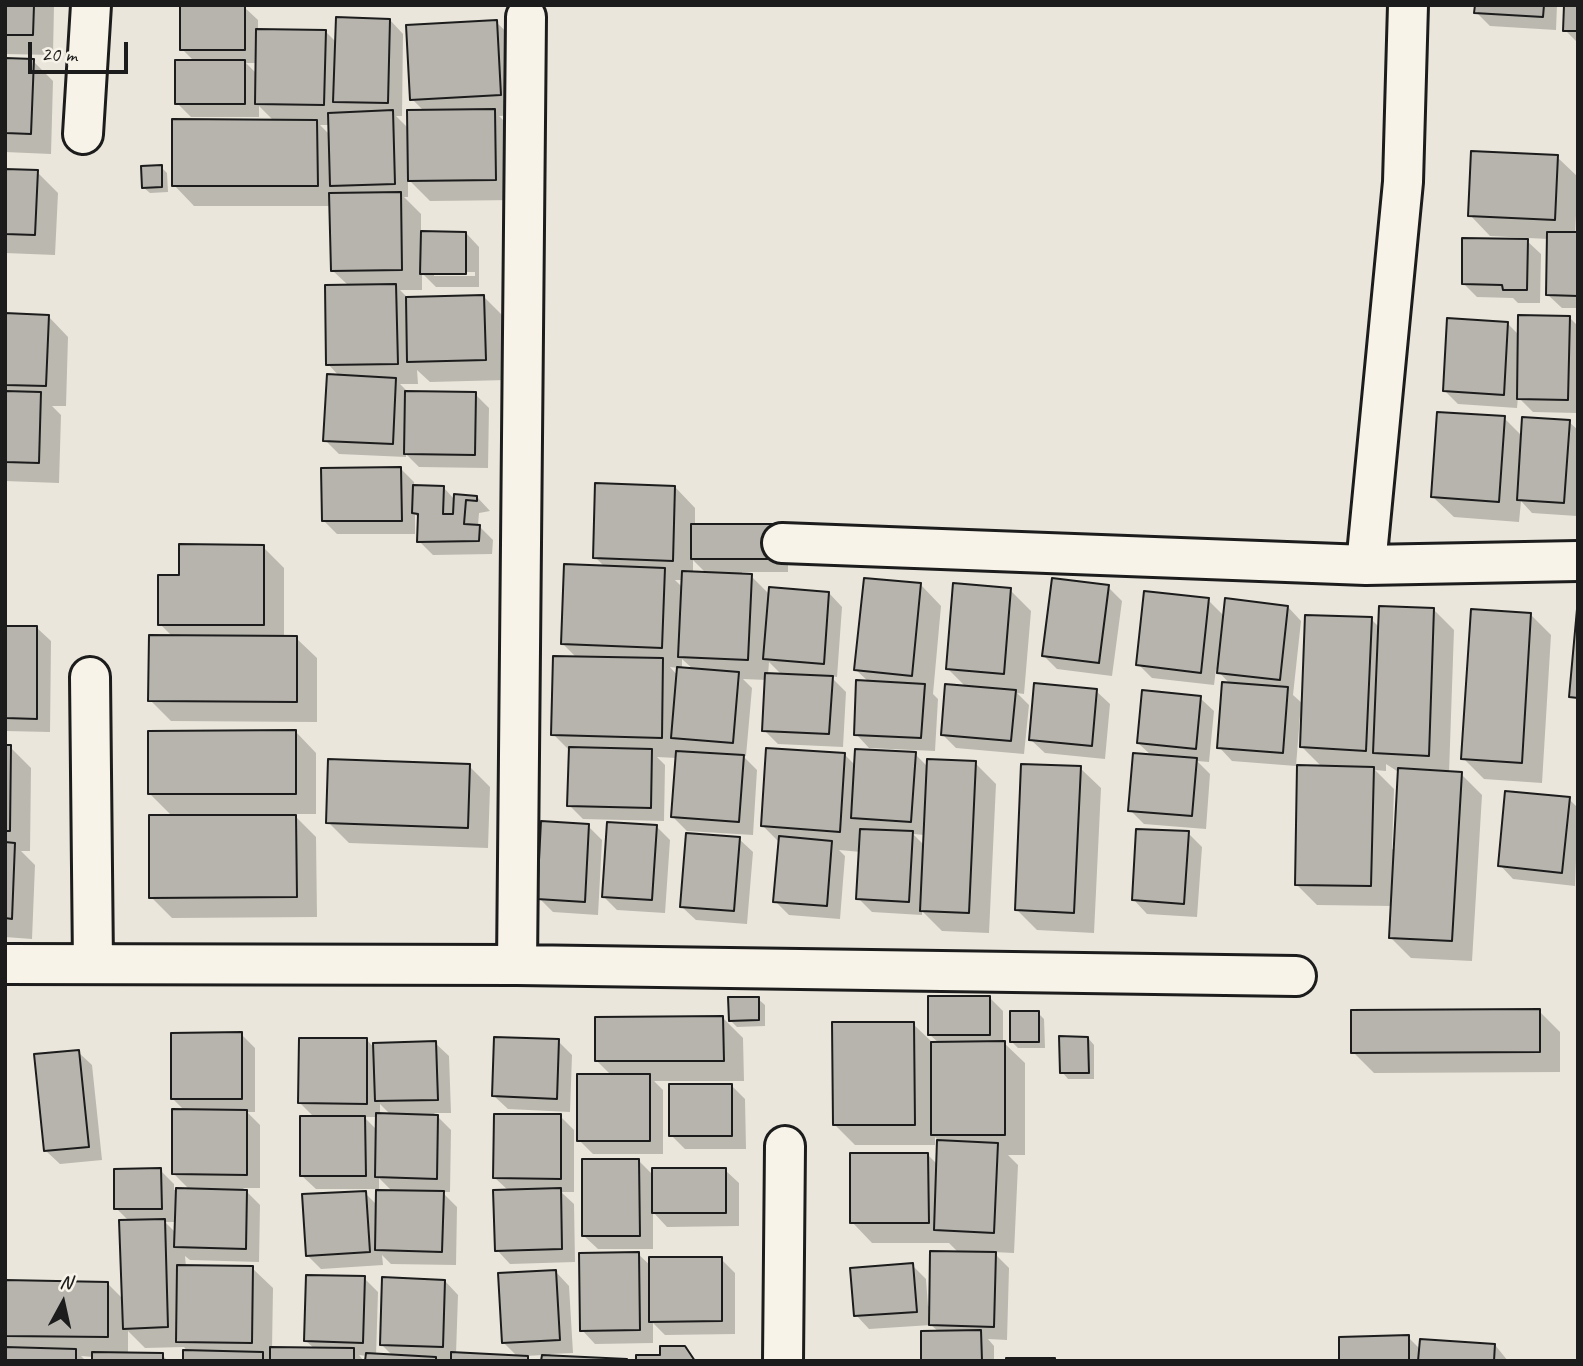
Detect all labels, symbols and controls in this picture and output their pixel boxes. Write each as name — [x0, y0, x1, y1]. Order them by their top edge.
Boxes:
scale bar — [32, 28, 131, 72]
text: 20 m — [41, 41, 77, 67]
north arrow — [28, 1268, 98, 1338]
text: N — [58, 1270, 73, 1295]

